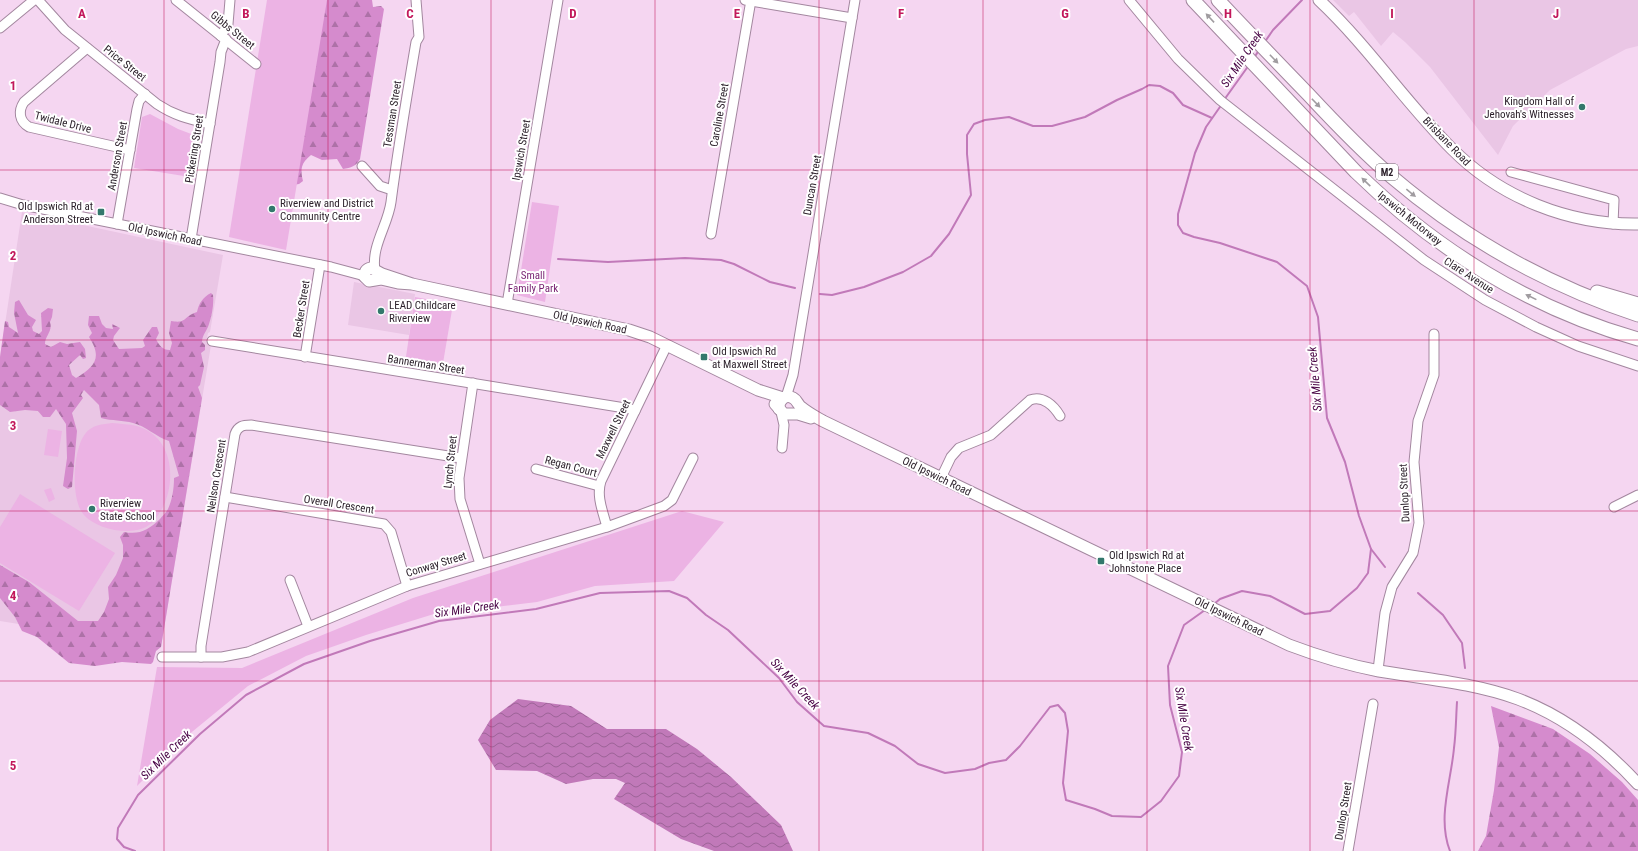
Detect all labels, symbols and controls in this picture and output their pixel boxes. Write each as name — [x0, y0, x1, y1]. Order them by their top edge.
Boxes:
text: A — [78, 6, 86, 21]
text: B — [242, 6, 250, 21]
text: C — [406, 6, 414, 21]
text: D — [569, 6, 577, 21]
text: E — [734, 6, 741, 21]
text: F — [898, 6, 904, 21]
text: G — [1061, 6, 1069, 21]
text: H — [1224, 6, 1232, 21]
text: I — [1390, 6, 1394, 21]
text: J — [1553, 6, 1559, 21]
street label: Gibbs Street — [208, 9, 257, 52]
one-way arrow — [1205, 13, 1215, 23]
water label: Six Mile Creek — [1218, 27, 1266, 90]
street label: Price Street — [101, 43, 149, 84]
one-way arrow — [1269, 54, 1278, 64]
text: 1 — [10, 78, 16, 93]
street label: Tessman Street — [381, 80, 404, 148]
street label: Caroline Street — [708, 82, 731, 148]
place label: Kingdom Hall of Jehovah's Witnesses — [1484, 95, 1575, 121]
one-way arrow — [1312, 98, 1321, 109]
marker: Kingdom Hall of Jehovah's Witnesses — [1577, 102, 1587, 112]
street label: Twidale Drive — [33, 109, 93, 136]
street label: Pickering Street — [183, 114, 206, 184]
street label: Brisbane Road — [1420, 114, 1473, 168]
street label: Ipswich Street — [510, 119, 533, 182]
street label: Anderson Street — [105, 121, 130, 192]
street label: Duncan Street — [801, 154, 824, 216]
road number: M2 — [1376, 164, 1398, 180]
one-way arrow — [1361, 177, 1371, 187]
one-way arrow — [1406, 188, 1416, 197]
street label: Ipswich Motorway — [1375, 189, 1445, 248]
place label: Riverview and District Community Centre — [280, 197, 374, 223]
place label: Old Ipswich Rd at Anderson Street — [18, 200, 93, 226]
marker: Riverview and District Community Centre — [267, 204, 277, 214]
marker: Old Ipswich Rd at Anderson Street — [96, 207, 106, 217]
street label: Old Ipswich Road — [127, 220, 203, 249]
text: 2 — [10, 248, 17, 263]
street label: Clare Avenue — [1441, 255, 1496, 296]
park label: Small Family Park — [508, 269, 558, 295]
street label: Becker Street — [291, 279, 312, 339]
one-way arrow — [1526, 294, 1537, 300]
place label: LEAD Childcare Riverview — [389, 299, 456, 325]
marker: LEAD Childcare Riverview — [376, 306, 386, 316]
street label: Old Ipswich Road — [552, 308, 628, 337]
place label: Old Ipswich Rd at Maxwell Street — [712, 345, 787, 371]
water label: Six Mile Creek — [1305, 345, 1325, 412]
street label: Bannerman Street — [387, 352, 465, 377]
marker: Old Ipswich Rd at Maxwell Street — [699, 352, 709, 362]
street label: Maxwell Street — [594, 398, 633, 461]
text: 3 — [10, 418, 16, 433]
street label: Lynch Street — [441, 435, 460, 489]
street label: Neilson Crescent — [204, 439, 229, 514]
street label: Regan Court — [543, 453, 598, 480]
street label: Old Ipswich Road — [900, 454, 973, 499]
street label: Dunlop Street — [1396, 463, 1413, 523]
street label: Overell Crescent — [303, 493, 375, 516]
place label: Riverview State School — [100, 497, 155, 523]
marker: Riverview State School — [87, 504, 97, 514]
street label: Conway Street — [404, 549, 468, 580]
place label: Old Ipswich Rd at Johnstone Place — [1109, 549, 1184, 575]
marker: Old Ipswich Rd at Johnstone Place — [1096, 556, 1106, 566]
text: 4 — [10, 588, 17, 603]
street label: Old Ipswich Road — [1192, 594, 1265, 639]
water label: Six Mile Creek — [434, 597, 501, 620]
water label: Six Mile Creek — [768, 655, 823, 713]
water label: Six Mile Creek — [1172, 686, 1196, 753]
water label: Six Mile Creek — [138, 727, 195, 783]
text: 5 — [10, 758, 17, 773]
street label: Dunlop Street — [1332, 781, 1355, 841]

